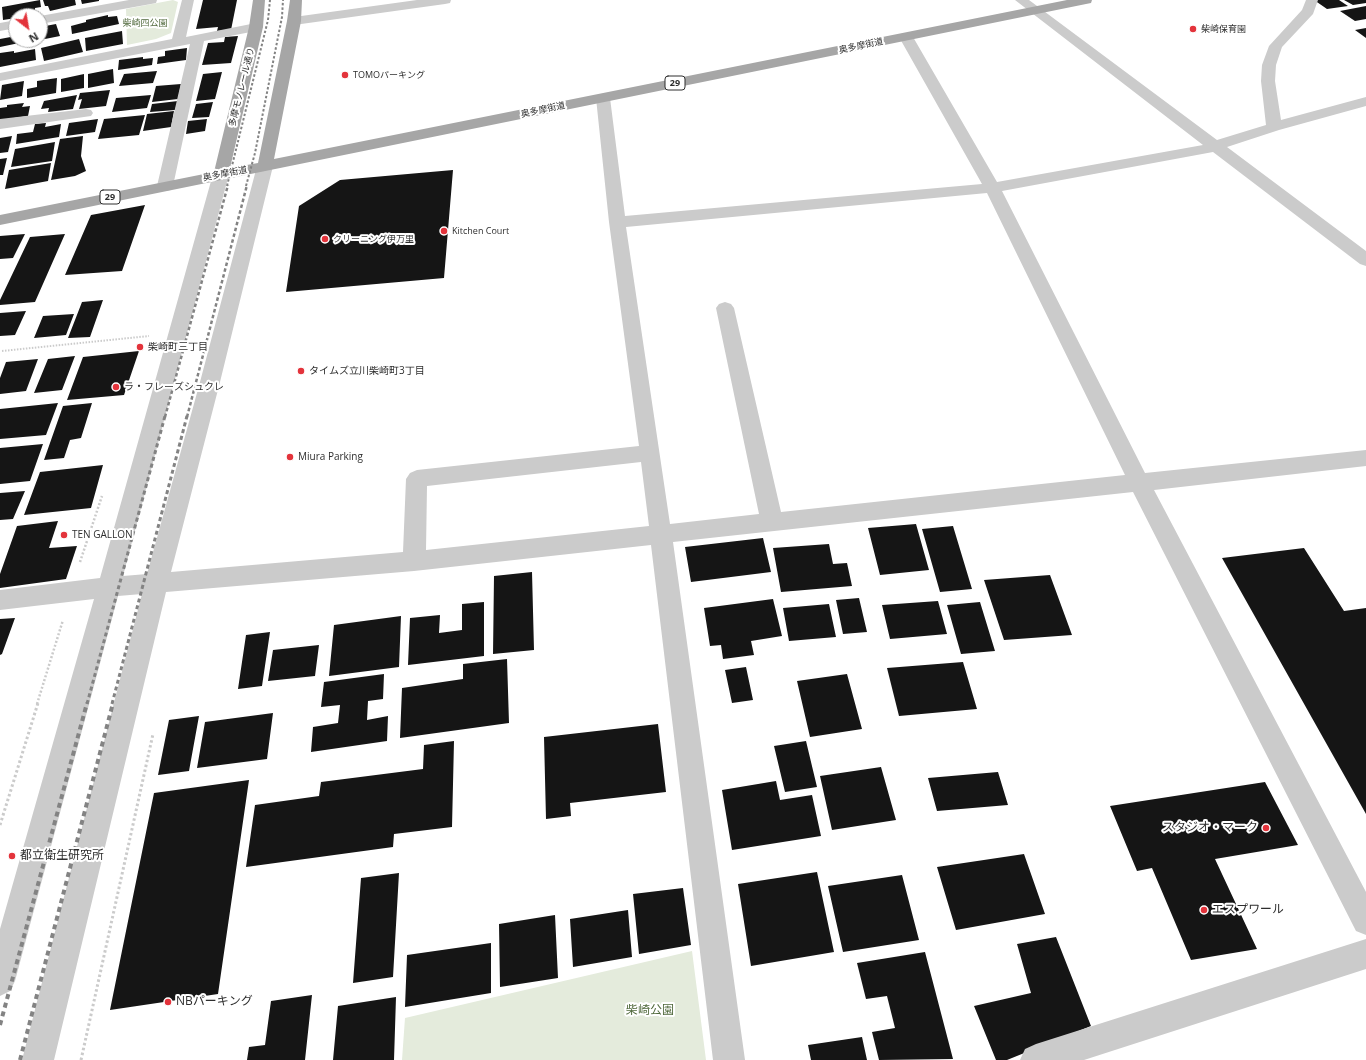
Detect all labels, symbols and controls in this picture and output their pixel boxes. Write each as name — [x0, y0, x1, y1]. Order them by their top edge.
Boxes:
north arrow — [8, 8, 48, 48]
park label: 柴崎四公園 — [123, 18, 167, 28]
marker: 柴崎保育園 — [1188, 24, 1198, 34]
place label: 柴崎保育園 — [1201, 24, 1246, 34]
text: N — [26, 29, 42, 47]
street label: 奥多摩街道 — [838, 36, 884, 56]
street label: 多摩モノレール通り — [227, 46, 257, 128]
marker: TOMOパーキング — [340, 70, 350, 80]
place label: TOMOパーキング — [353, 70, 425, 80]
road number: 29 — [665, 76, 685, 90]
street label: 奥多摩街道 — [520, 100, 566, 120]
street label: 奥多摩街道 — [202, 164, 248, 184]
road number: 29 — [100, 190, 120, 204]
marker: Kitchen Court — [439, 226, 449, 236]
place label: Kitchen Court — [452, 226, 509, 236]
marker: クリーニング伊万里 — [320, 234, 330, 244]
place label: クリーニング伊万里 — [333, 234, 414, 244]
place label: 柴崎町三丁目 — [148, 341, 208, 353]
marker: 柴崎町三丁目 — [135, 342, 145, 352]
place label: タイムズ立川柴崎町3丁目 — [309, 365, 425, 377]
marker: タイムズ立川柴崎町3丁目 — [296, 366, 306, 376]
place label: ラ・フレーズシュクレ — [124, 381, 224, 393]
marker: ラ・フレーズシュクレ — [111, 382, 121, 392]
place label: Miura Parking — [298, 451, 363, 463]
marker: Miura Parking — [285, 452, 295, 462]
place label: TEN GALLON — [72, 529, 133, 541]
marker: TEN GALLON — [59, 530, 69, 540]
place label: スタジオ・マーク — [1162, 821, 1258, 835]
marker: スタジオ・マーク — [1261, 823, 1271, 833]
place label: 都立衛生研究所 — [20, 849, 104, 863]
marker: 都立衛生研究所 — [7, 851, 17, 861]
place label: エスプワール — [1212, 903, 1284, 917]
marker: エスプワール — [1199, 905, 1209, 915]
place label: NBパーキング — [176, 995, 253, 1009]
marker: NBパーキング — [163, 997, 173, 1007]
park label: 柴崎公園 — [626, 1004, 674, 1018]

